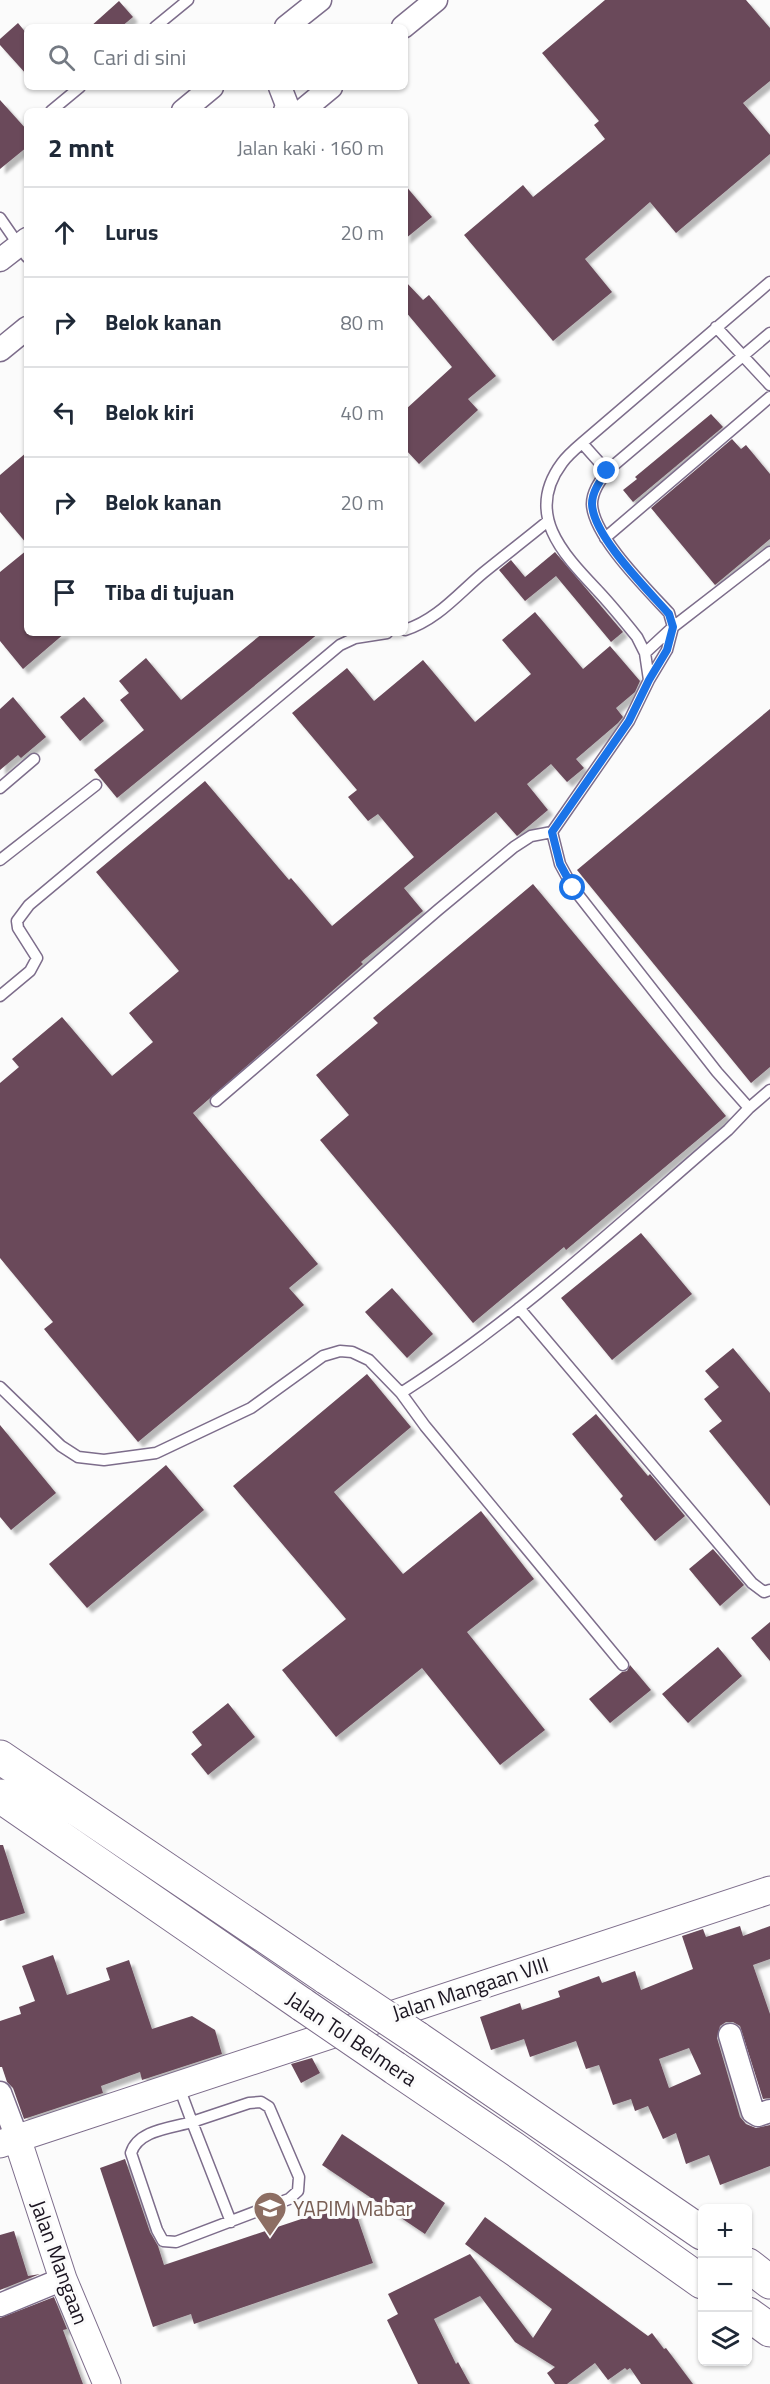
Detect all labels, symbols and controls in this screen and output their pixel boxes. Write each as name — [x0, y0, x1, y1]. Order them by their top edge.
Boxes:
search box — [24, 24, 408, 90]
text: Cari di sini — [93, 40, 186, 74]
icon: search — [45, 41, 78, 74]
text: 2 mnt — [48, 128, 114, 167]
text: Jalan kaki · 160 m — [237, 132, 384, 163]
text: Lurus — [105, 215, 158, 249]
icon: ahead — [48, 216, 81, 249]
text: 20 m — [340, 217, 384, 248]
text: Belok kanan — [105, 305, 222, 339]
icon: right — [48, 306, 81, 339]
text: 80 m — [340, 307, 384, 338]
text: Belok kiri — [105, 395, 194, 429]
icon: left — [48, 396, 81, 429]
text: 40 m — [340, 397, 384, 428]
route end — [593, 457, 619, 483]
text: Belok kanan — [105, 485, 222, 519]
icon: right — [48, 486, 81, 519]
text: 20 m — [340, 487, 384, 518]
text: Tiba di tujuan — [105, 575, 234, 609]
icon: arrive — [48, 576, 81, 609]
route start — [559, 874, 585, 900]
street label: Jalan Mangaan VIII — [388, 1948, 552, 2028]
street label: Jalan Tol Belmera — [280, 1982, 424, 2094]
school or university icon: YAPIM Mabar — [252, 2190, 288, 2237]
place label: YAPIM Mabar — [293, 2192, 413, 2224]
street label: Jalan Mangaan — [23, 2195, 97, 2329]
map controls — [698, 2204, 752, 2366]
button: + — [698, 2204, 752, 2258]
button: − — [698, 2258, 752, 2312]
button: layers — [698, 2312, 752, 2366]

